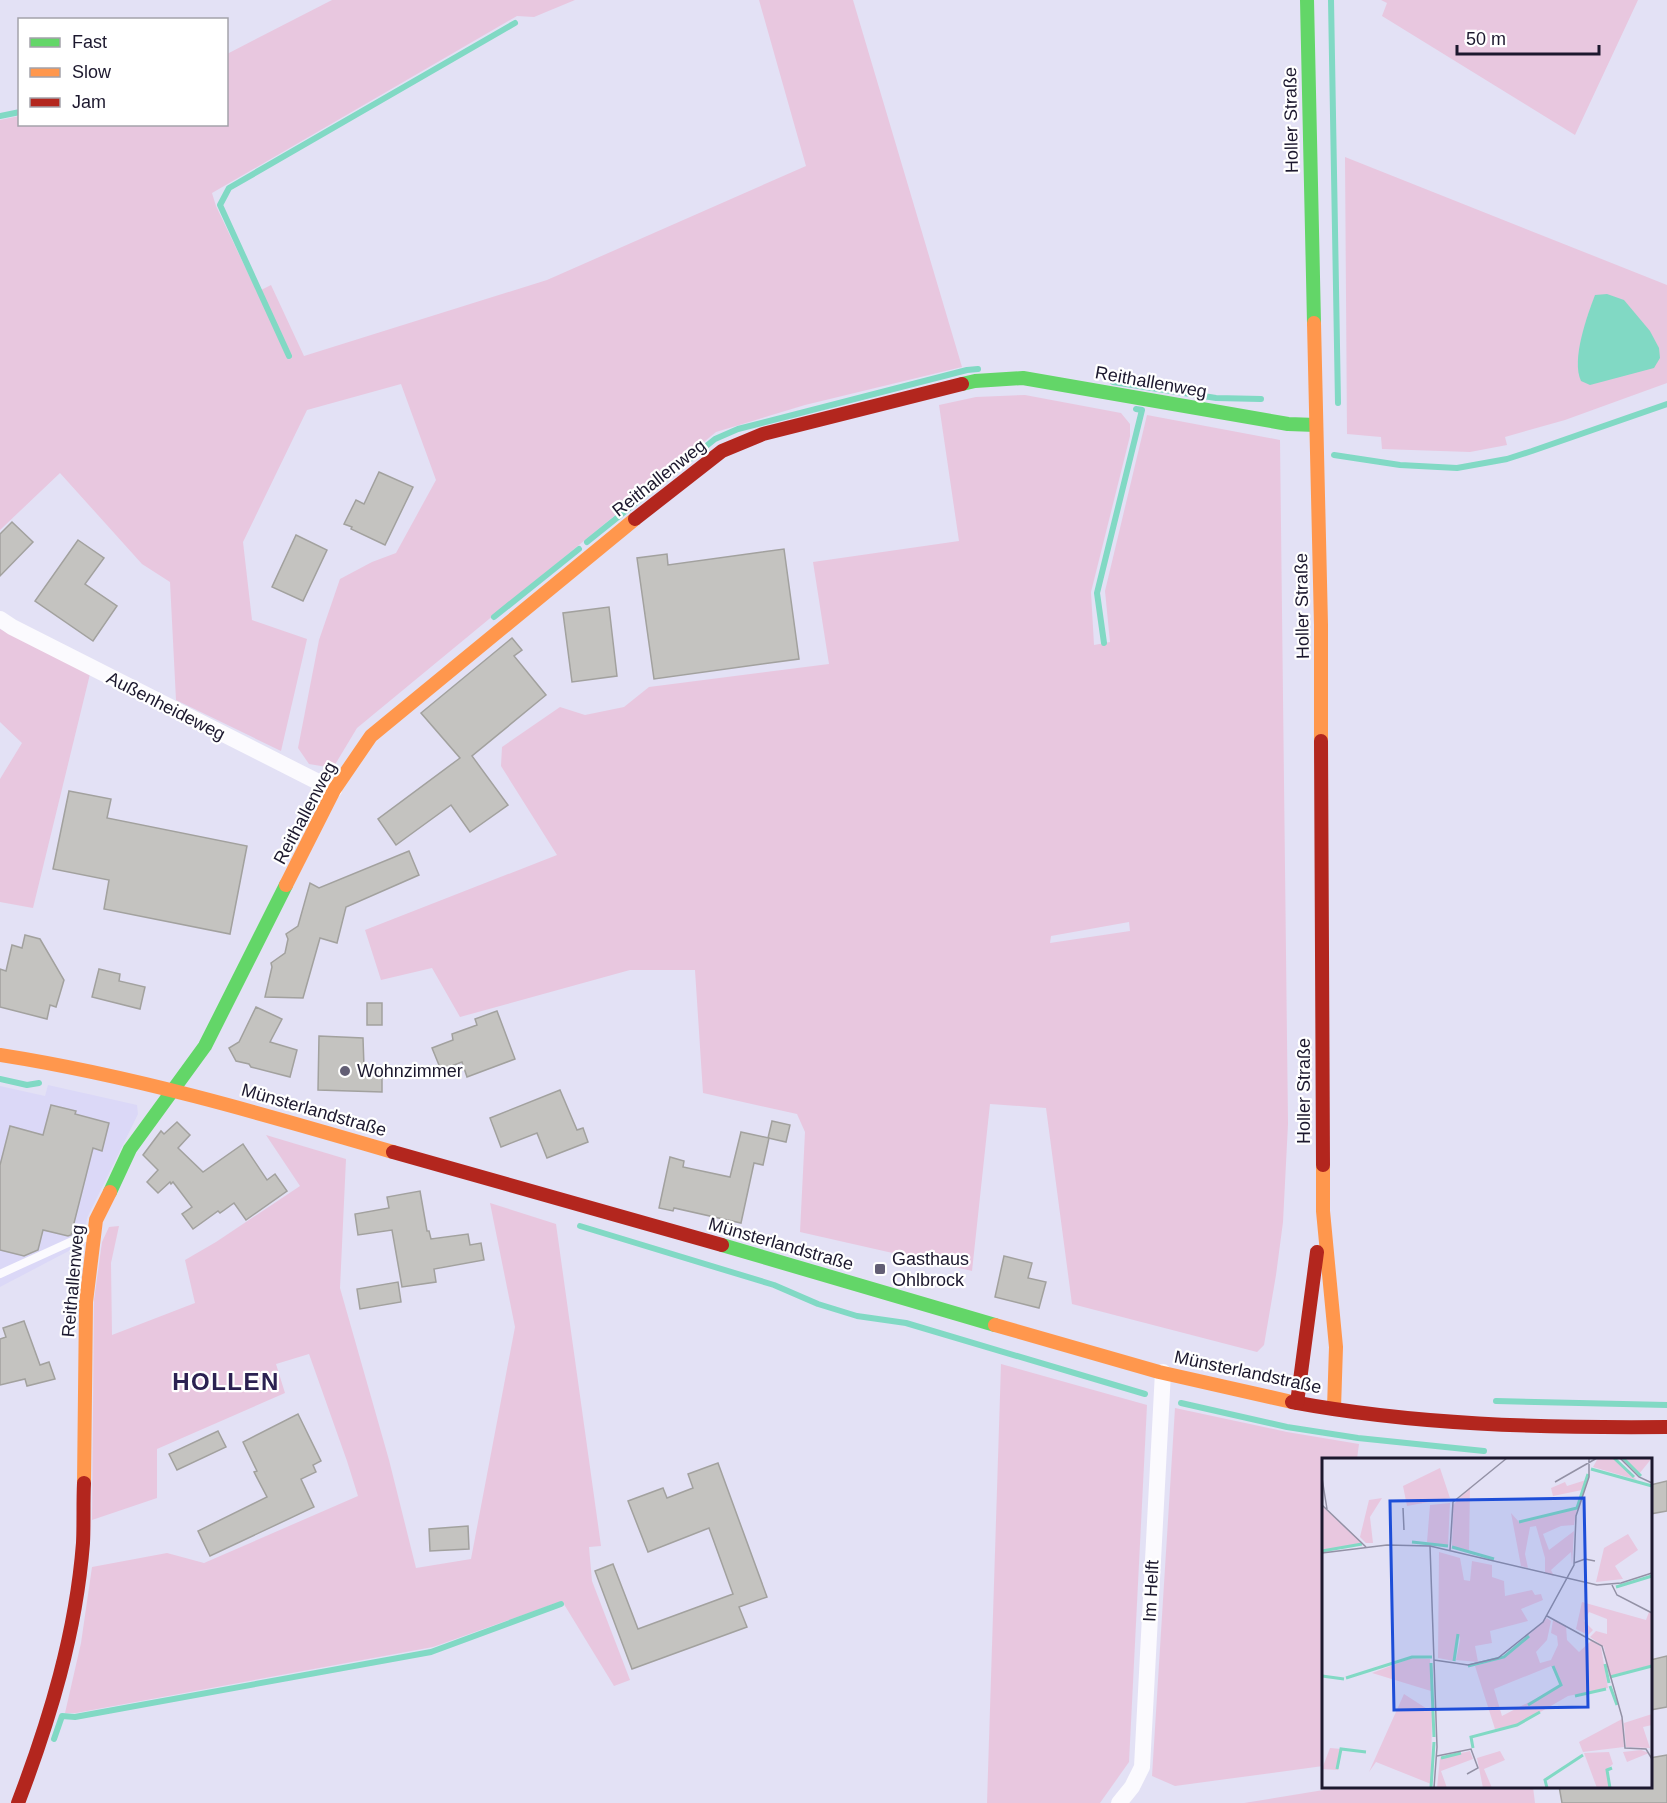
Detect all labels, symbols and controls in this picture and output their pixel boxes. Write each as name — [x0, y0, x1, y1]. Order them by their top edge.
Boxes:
legend — [18, 18, 228, 126]
scale bar — [1457, 18, 1600, 56]
text: 50 m — [1466, 29, 1506, 49]
text: Fast — [72, 32, 107, 52]
text: Slow — [72, 62, 112, 82]
street label: Holler Straße — [1280, 67, 1302, 173]
text: Jam — [72, 92, 106, 112]
street label: Reithallenweg — [1094, 362, 1208, 402]
street label: Reithallenweg — [608, 435, 710, 521]
street label: Holler Straße — [1291, 553, 1313, 659]
street label: Außenheideweg — [103, 668, 229, 744]
street label: Reithallenweg — [270, 758, 340, 868]
street label: Holler Straße — [1294, 1038, 1314, 1144]
place label: Wohnzimmer — [357, 1061, 463, 1081]
marker: Wohnzimmer — [338, 1064, 352, 1078]
street label: Münsterlandstraße — [239, 1080, 389, 1140]
street label: Münsterlandstraße — [706, 1214, 856, 1274]
street label: Reithallenweg — [58, 1224, 88, 1338]
place label: Gasthaus Ohlbrock — [892, 1249, 969, 1290]
marker: Gasthaus Ohlbrock — [873, 1262, 887, 1276]
street label: Münsterlandstraße — [1173, 1347, 1323, 1397]
district label: HOLLEN — [172, 1368, 280, 1395]
inset map — [1322, 1458, 1652, 1788]
street label: Im Helft — [1139, 1560, 1163, 1622]

